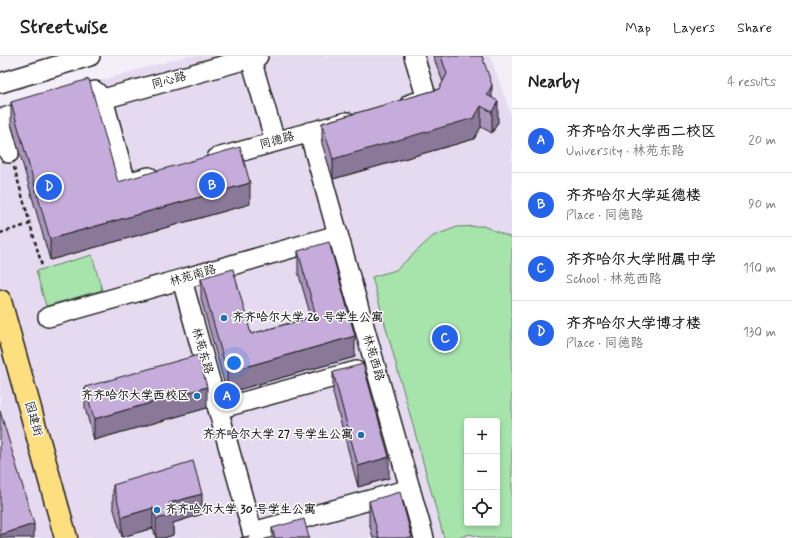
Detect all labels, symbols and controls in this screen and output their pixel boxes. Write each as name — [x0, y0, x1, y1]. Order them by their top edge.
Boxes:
text: Streetwise — [20, 15, 108, 40]
text: Map — [625, 19, 651, 37]
text: Layers — [673, 19, 715, 37]
text: Share — [737, 19, 772, 37]
street label: 同心路 — [150, 69, 188, 93]
text: Nearby — [528, 71, 580, 93]
text: 4 results — [727, 74, 776, 91]
text: 齐齐哈尔大学西二校区 — [566, 122, 716, 142]
street label: 同德路 — [258, 129, 296, 153]
text: A — [537, 132, 545, 149]
text: 20 m — [748, 132, 776, 149]
text: University · 林苑东路 — [566, 143, 684, 160]
pin: B — [199, 170, 225, 200]
pin: D — [36, 172, 62, 202]
text: 齐齐哈尔大学延德楼 — [566, 186, 701, 206]
text: B — [537, 196, 545, 213]
text: 90 m — [748, 196, 776, 213]
text: Place · 同德路 — [566, 207, 644, 224]
text: 齐齐哈尔大学附属中学 — [566, 250, 716, 270]
text: C — [536, 260, 546, 277]
text: 110 m — [743, 260, 776, 277]
street label: 林苑南路 — [168, 262, 218, 290]
text: School · 林苑西路 — [566, 271, 662, 288]
place label: 齐齐哈尔大学 26 号学生公寓 — [232, 310, 383, 326]
marker: 齐齐哈尔大学 26 号学生公寓 — [219, 313, 229, 323]
text: 齐齐哈尔大学博才楼 — [566, 314, 701, 334]
pin: C — [432, 323, 458, 353]
text: D — [537, 324, 545, 341]
text: 130 m — [743, 324, 776, 341]
street label: 林苑东路 — [188, 326, 216, 376]
street label: 林苑西路 — [359, 333, 387, 383]
text: Place · 同德路 — [566, 335, 644, 352]
your location — [224, 353, 244, 373]
pin: A — [214, 381, 240, 411]
place label: 齐齐哈尔大学西校区 — [81, 388, 189, 404]
marker: 齐齐哈尔大学西校区 — [192, 391, 202, 401]
street label: 园建街 — [20, 399, 46, 439]
map controls — [464, 418, 500, 526]
button: + — [464, 418, 500, 454]
place label: 齐齐哈尔大学 27 号学生公寓 — [203, 427, 353, 443]
marker: 齐齐哈尔大学 27 号学生公寓 — [356, 430, 366, 440]
button: − — [464, 454, 500, 490]
button: locate — [464, 490, 500, 526]
place label: 齐齐哈尔大学 30 号学生公寓 — [165, 502, 316, 518]
marker: 齐齐哈尔大学 30 号学生公寓 — [152, 505, 162, 515]

